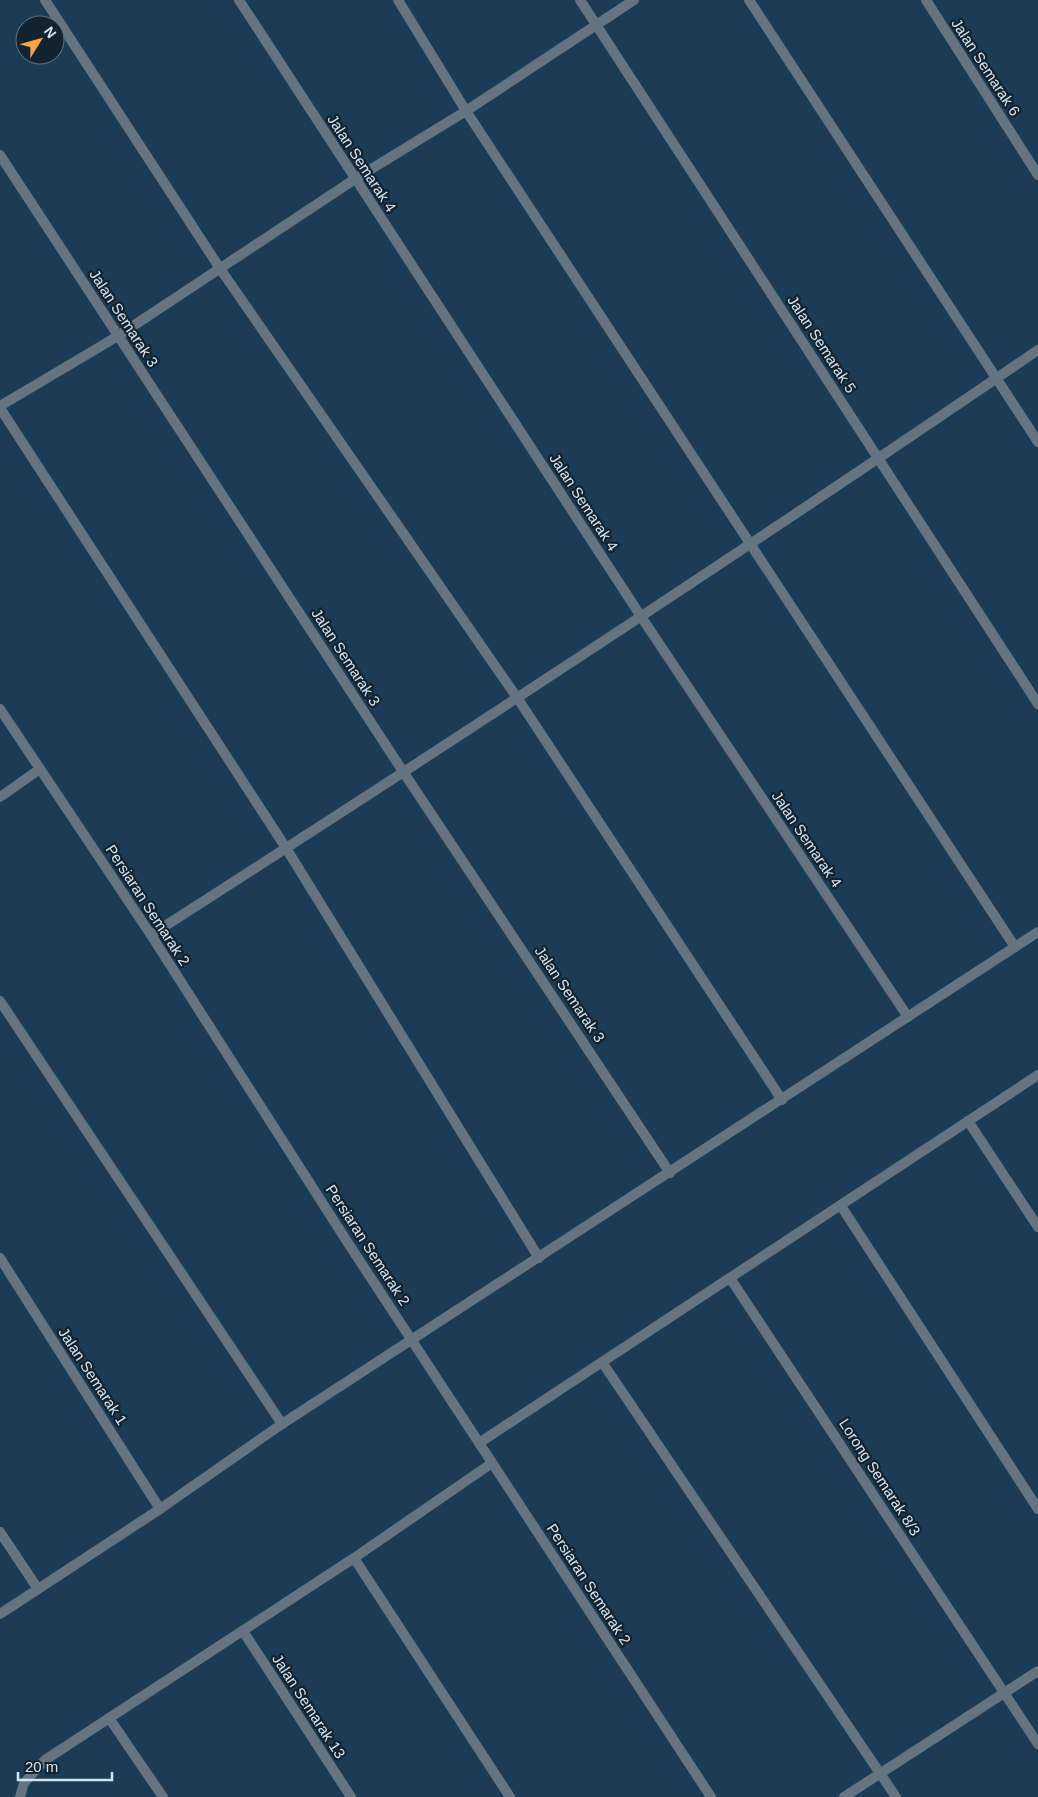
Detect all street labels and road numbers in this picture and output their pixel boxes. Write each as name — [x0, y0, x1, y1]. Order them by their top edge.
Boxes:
street label: Jalan Semarak 6 — [948, 15, 1024, 119]
street label: Jalan Semarak 4 — [324, 111, 400, 215]
street label: Jalan Semarak 3 — [86, 266, 162, 370]
street label: Jalan Semarak 5 — [784, 292, 860, 396]
street label: Jalan Semarak 4 — [546, 450, 622, 554]
street label: Jalan Semarak 3 — [308, 605, 384, 709]
street label: Jalan Semarak 4 — [768, 788, 846, 890]
street label: Persiaran Semarak 2 — [102, 841, 194, 969]
street label: Jalan Semarak 3 — [531, 943, 609, 1045]
street label: Persiaran Semarak 2 — [322, 1181, 414, 1309]
street label: Jalan Semarak 1 — [55, 1324, 131, 1428]
street label: Lorong Semarak 8/3 — [836, 1415, 924, 1539]
street label: Persiaran Semarak 2 — [543, 1520, 635, 1648]
street label: Jalan Semarak 13 — [269, 1651, 349, 1761]

